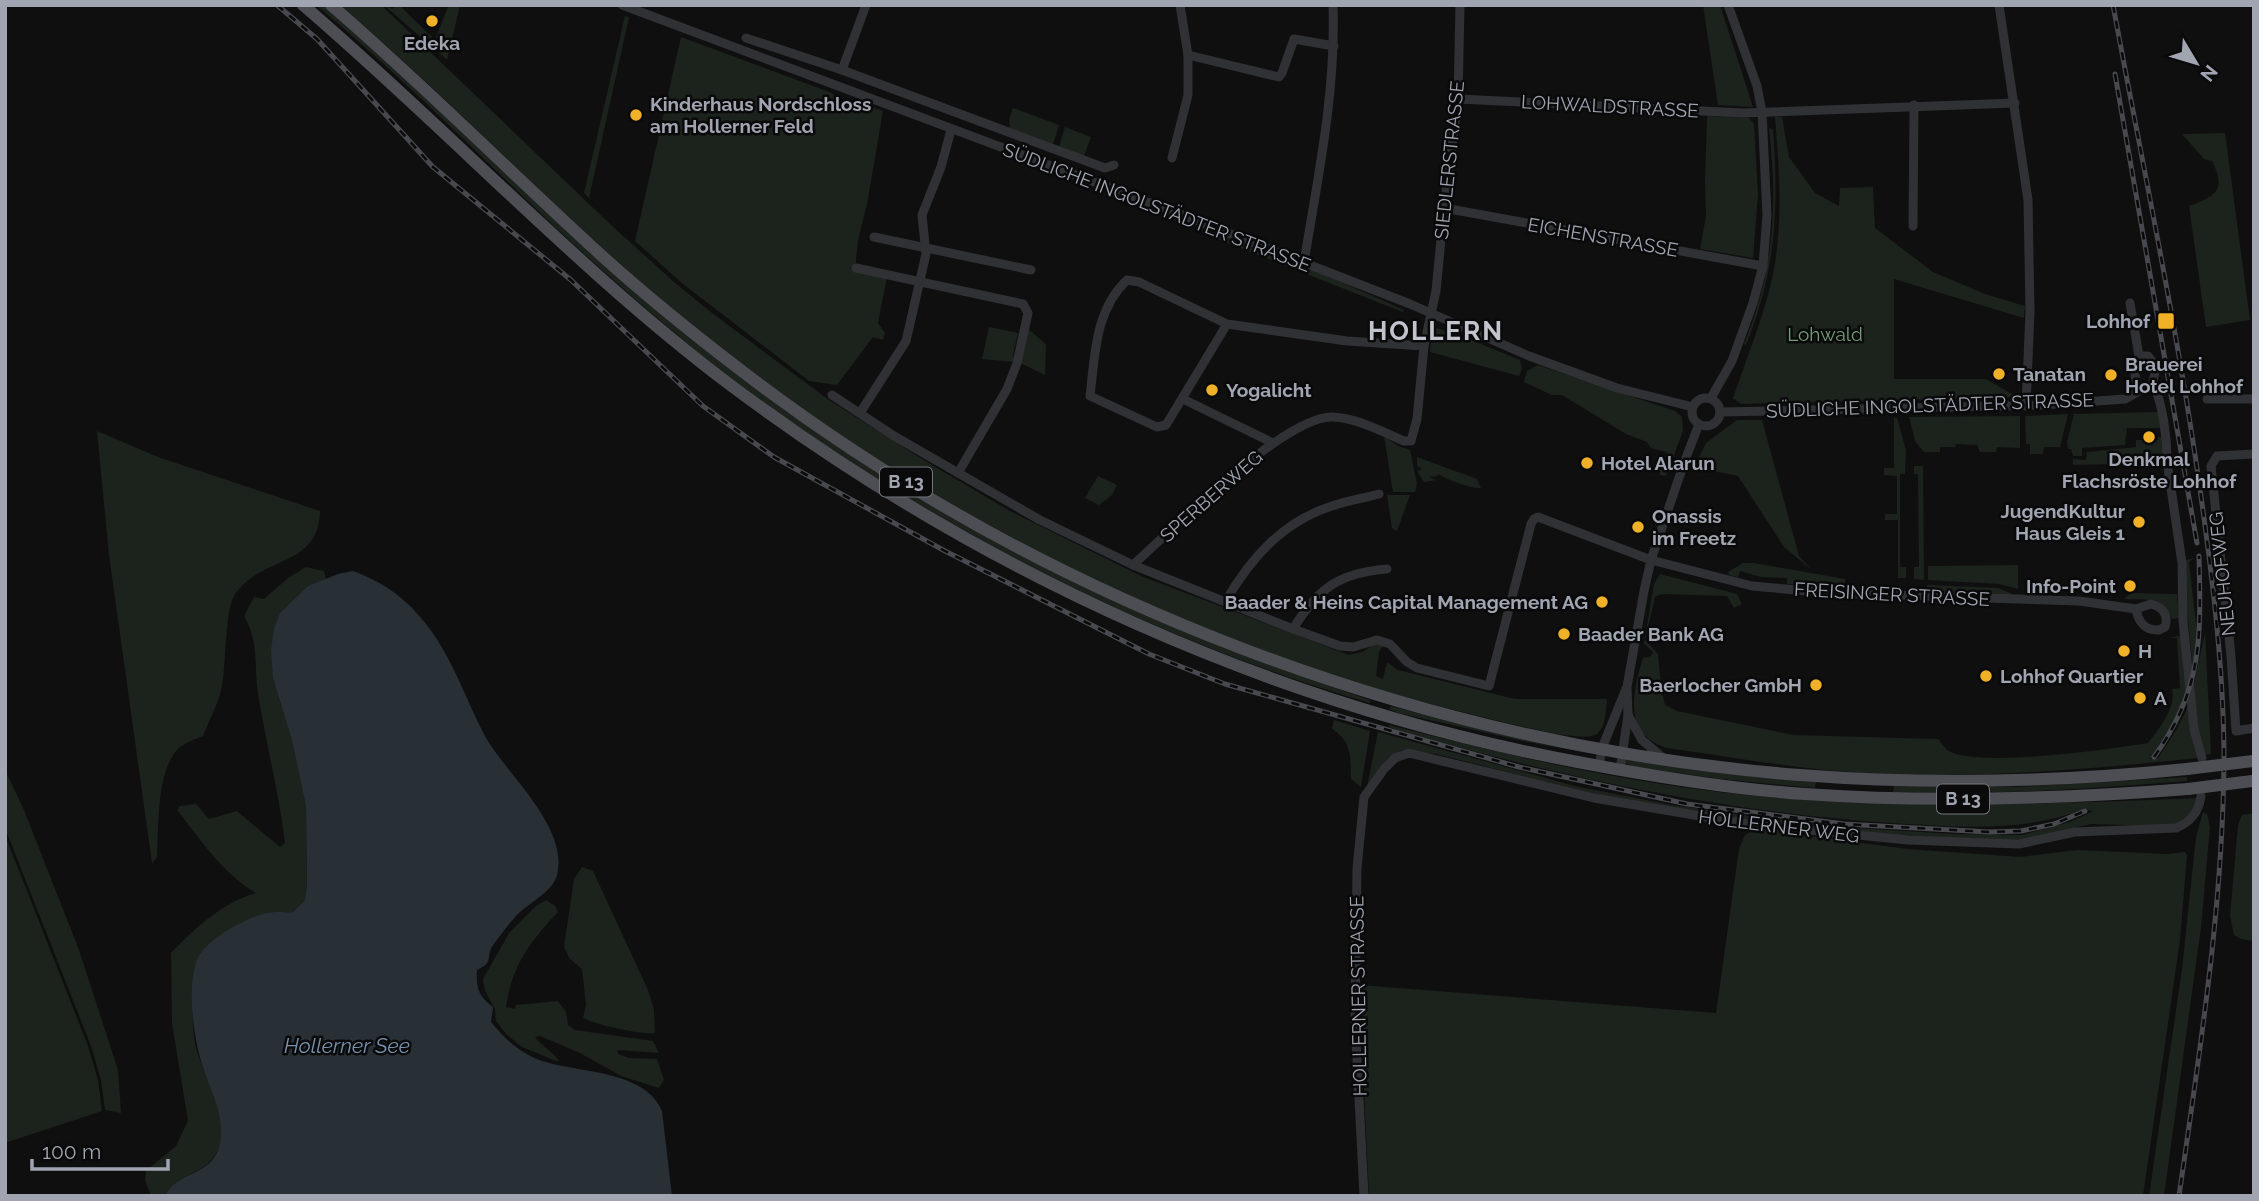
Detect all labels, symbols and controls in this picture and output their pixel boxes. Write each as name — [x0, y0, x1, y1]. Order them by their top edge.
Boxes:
marker: Edeka — [424, 13, 440, 29]
north arrow — [2161, 28, 2231, 98]
place label: Edeka — [404, 32, 460, 54]
text: N — [2196, 61, 2223, 86]
street label: SIEDLERSTRASSE — [1430, 80, 1468, 240]
street label: LOHWALDSTRASSE — [1521, 90, 1699, 122]
place label: Kinderhaus Nordschloss am Hollerner Feld — [650, 93, 871, 137]
marker: Kinderhaus Nordschloss am Hollerner Feld — [628, 107, 644, 123]
street label: SÜDLICHE INGOLSTÄDTER STRASSE — [1000, 138, 1314, 276]
street label: EICHENSTRASSE — [1526, 213, 1680, 261]
place label: Lohhof — [2086, 310, 2151, 332]
marker: Lohhof — [2156, 311, 2176, 331]
district label: HOLLERN — [1368, 316, 1504, 346]
park label: Lohwald — [1787, 323, 1863, 345]
place label: Brauerei Hotel Lohhof — [2125, 353, 2244, 397]
place label: Tanatan — [2013, 363, 2086, 385]
marker: Tanatan — [1991, 366, 2007, 382]
marker: Brauerei Hotel Lohhof — [2103, 367, 2119, 383]
place label: Yogalicht — [1226, 379, 1312, 401]
marker: Yogalicht — [1204, 382, 1220, 398]
street label: SÜDLICHE INGOLSTÄDTER STRASSE — [1766, 388, 2094, 422]
marker: Denkmal Flachsröste Lohhof — [2141, 429, 2157, 445]
street label: SPERBERWEG — [1155, 446, 1267, 546]
place label: Denkmal Flachsröste Lohhof — [2062, 448, 2237, 492]
place label: Hotel Alarun — [1601, 452, 1715, 474]
marker: Hotel Alarun — [1579, 455, 1595, 471]
road number: B 13 — [880, 468, 932, 496]
place label: JugendKultur Haus Gleis 1 — [2001, 500, 2126, 544]
place label: Onassis im Freetz — [1652, 505, 1736, 549]
street label: NEUHOFWEG — [2205, 511, 2239, 637]
marker: JugendKultur Haus Gleis 1 — [2131, 514, 2147, 530]
marker: Onassis im Freetz — [1630, 519, 1646, 535]
place label: Info-Point — [2026, 575, 2117, 597]
street label: FREISINGER STRASSE — [1794, 578, 1990, 610]
marker: Info-Point — [2122, 578, 2138, 594]
place label: Baader & Heins Capital Management AG — [1224, 591, 1588, 613]
marker: Baader & Heins Capital Management AG — [1594, 594, 1610, 610]
place label: Baader Bank AG — [1578, 623, 1724, 645]
marker: Baader Bank AG — [1556, 626, 1572, 642]
place label: H — [2138, 640, 2152, 662]
marker: H — [2116, 643, 2132, 659]
place label: Lohhof Quartier — [2000, 665, 2144, 687]
marker: Lohhof Quartier — [1978, 668, 1994, 684]
place label: Baerlocher GmbH — [1639, 674, 1802, 696]
marker: Baerlocher GmbH — [1808, 677, 1824, 693]
place label: A — [2154, 687, 2167, 709]
marker: A — [2132, 690, 2148, 706]
road number: B 13 — [1937, 784, 1989, 814]
street label: HOLLERNER WEG — [1697, 805, 1861, 847]
street label: HOLLERNER STRASSE — [1345, 896, 1371, 1096]
water label: Hollerner See — [284, 1033, 410, 1058]
scale bar — [32, 1128, 168, 1172]
text: 100 m — [42, 1139, 101, 1164]

